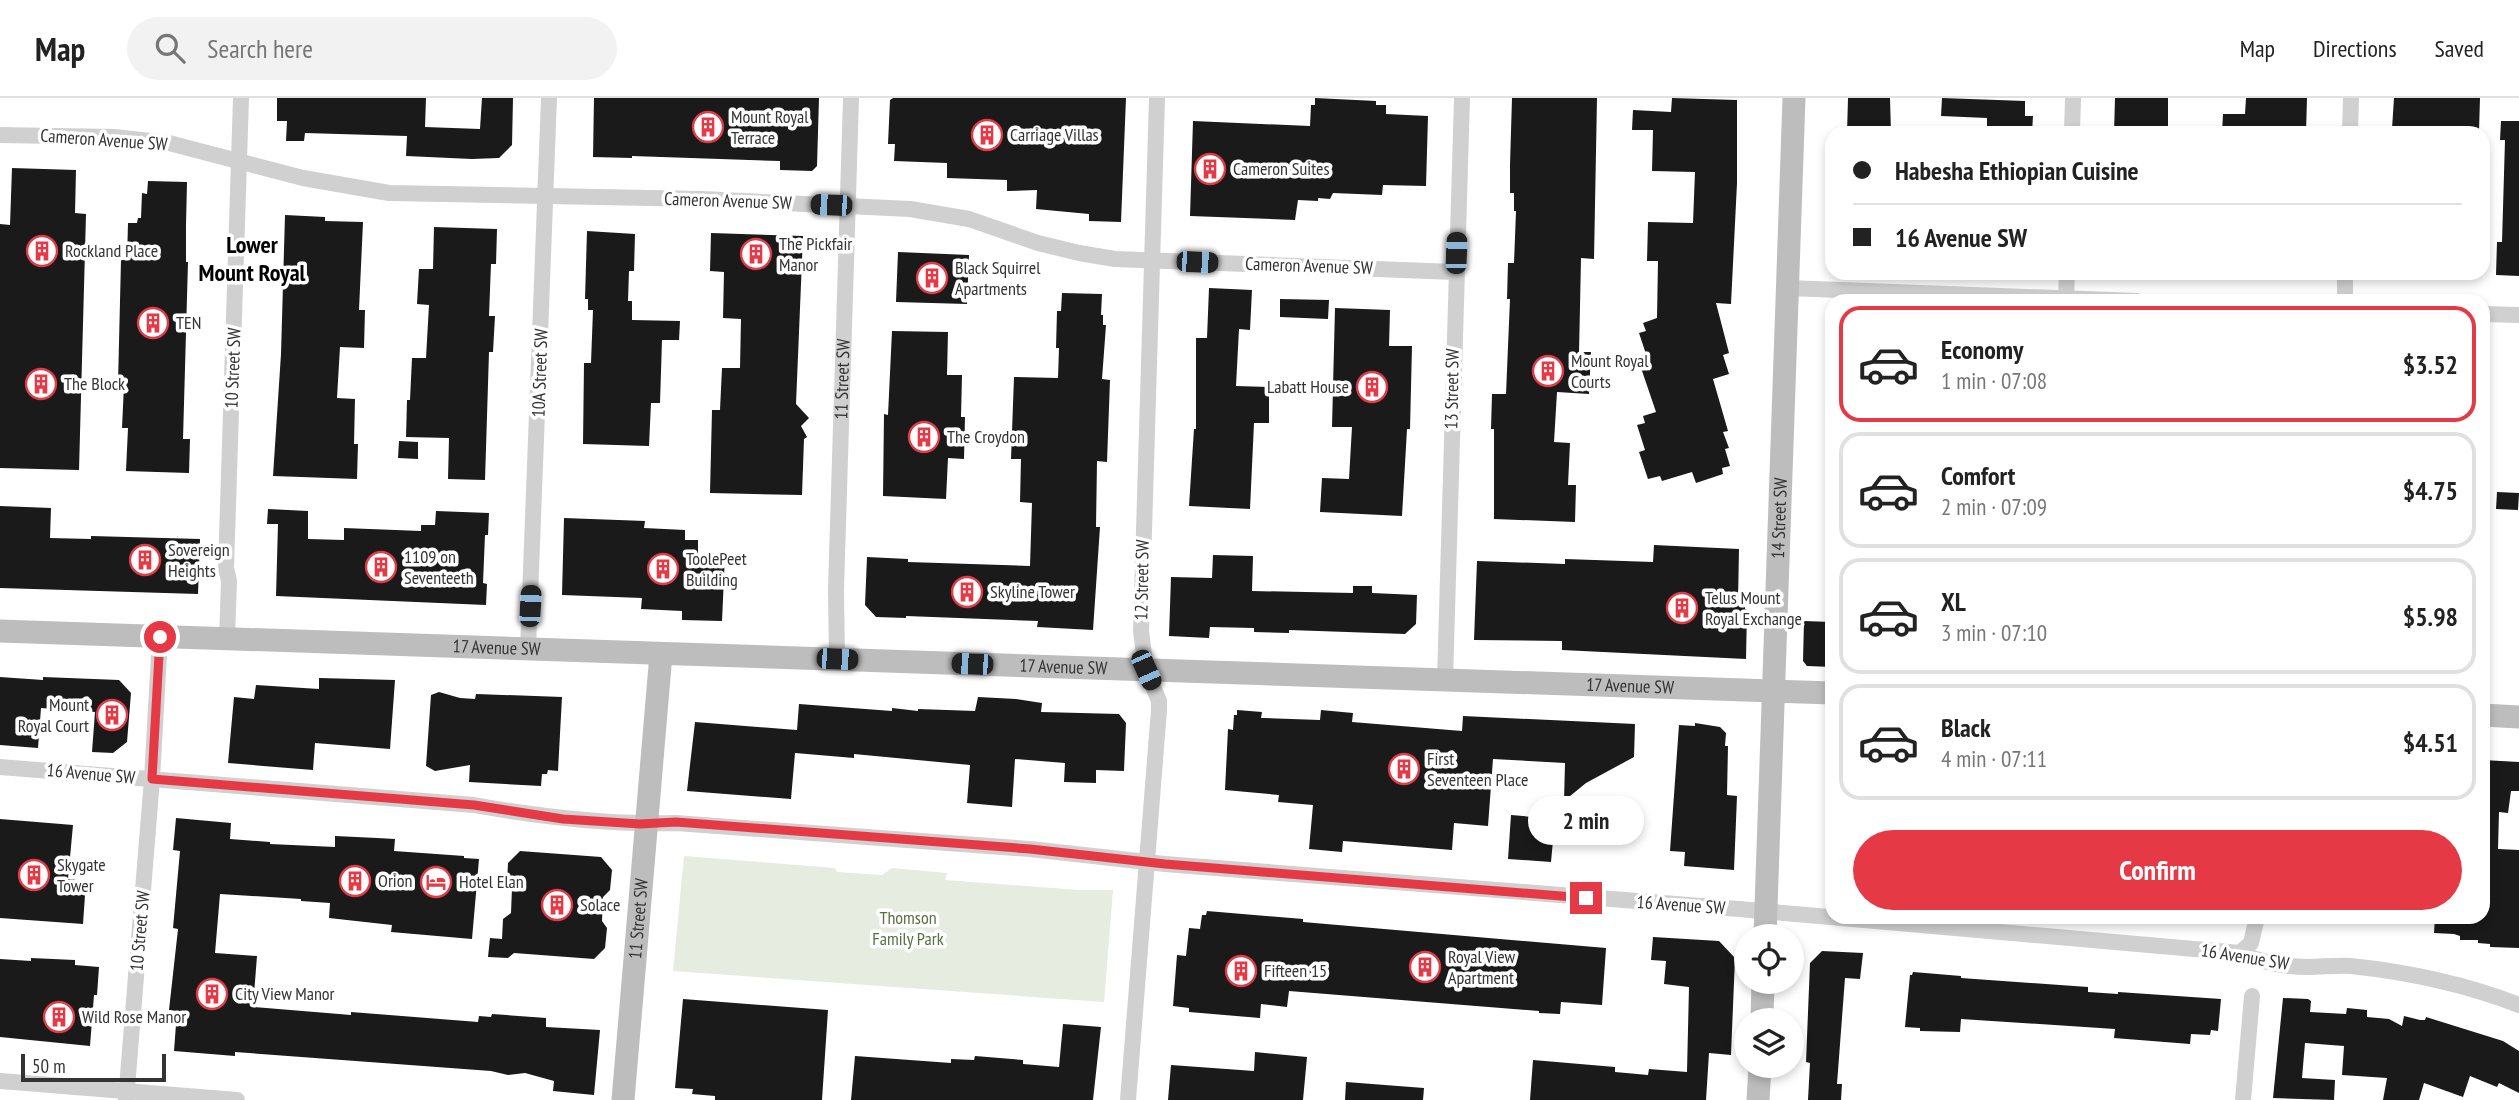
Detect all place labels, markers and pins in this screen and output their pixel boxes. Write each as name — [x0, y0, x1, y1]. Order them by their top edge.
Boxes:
place label: Mount Royal Terrace — [731, 105, 809, 149]
building icon: Mount Royal Terrace — [691, 110, 725, 144]
building icon: Carriage Villas — [970, 118, 1004, 152]
place label: Carriage Villas — [1010, 123, 1099, 146]
building icon: Cameron Suites — [1193, 152, 1227, 186]
place label: Cameron Suites — [1233, 157, 1330, 180]
place label: The Pickfair Manor — [779, 232, 852, 276]
building icon: Rockland Place — [25, 234, 59, 268]
building icon: The Pickfair Manor — [739, 237, 773, 271]
place label: Rockland Place — [65, 239, 158, 262]
place label: Black Squirrel Apartments — [955, 256, 1041, 300]
building icon: Black Squirrel Apartments — [915, 261, 949, 295]
building icon: TEN — [136, 306, 170, 340]
place label: TEN — [176, 311, 201, 334]
place label: Mount Royal Courts — [1571, 349, 1649, 393]
building icon: Mount Royal Courts — [1531, 354, 1565, 388]
building icon: The Block — [24, 367, 58, 401]
building icon: Labatt House — [1355, 370, 1389, 404]
place label: The Block — [64, 372, 125, 395]
place label: Labatt House — [1267, 375, 1349, 398]
building icon: The Croydon — [907, 420, 941, 454]
place label: The Croydon — [947, 425, 1025, 448]
place label: Sovereign Heights — [168, 538, 230, 582]
building icon: Sovereign Heights — [128, 543, 162, 577]
place label: 1109 on Seventeeth — [404, 545, 474, 589]
place label: ToolePeet Building — [686, 547, 747, 591]
building icon: 1109 on Seventeeth — [364, 550, 398, 584]
building icon: ToolePeet Building — [646, 552, 680, 586]
building icon: Skyline Tower — [950, 575, 984, 609]
place label: Skyline Tower — [990, 580, 1075, 603]
place label: Telus Mount Royal Exchange — [1705, 586, 1802, 630]
building icon: Telus Mount Royal Exchange — [1665, 591, 1699, 625]
place label: Mount Royal Court — [18, 693, 89, 737]
building icon: Mount Royal Court — [95, 698, 129, 732]
place label: First Seventeen Place — [1427, 747, 1528, 791]
building icon: First Seventeen Place — [1387, 752, 1421, 786]
place label: Skygate Tower — [57, 853, 106, 897]
building icon: Skygate Tower — [17, 858, 51, 892]
building icon: Orion — [338, 864, 372, 898]
hotel icon: Hotel Elan — [419, 865, 453, 899]
place label: Orion — [378, 869, 412, 892]
place label: Hotel Elan — [459, 870, 524, 893]
building icon: Solace — [540, 888, 574, 922]
place label: Solace — [580, 893, 620, 916]
place label: Royal View Apartment — [1448, 945, 1516, 989]
building icon: Royal View Apartment — [1408, 950, 1442, 984]
building icon: Fifteen 15 — [1224, 954, 1258, 988]
place label: Fifteen 15 — [1264, 959, 1327, 982]
building icon: City View Manor — [195, 977, 229, 1011]
place label: City View Manor — [235, 982, 335, 1005]
building icon: Wild Rose Manor — [42, 1000, 76, 1034]
place label: Wild Rose Manor — [82, 1005, 186, 1028]

